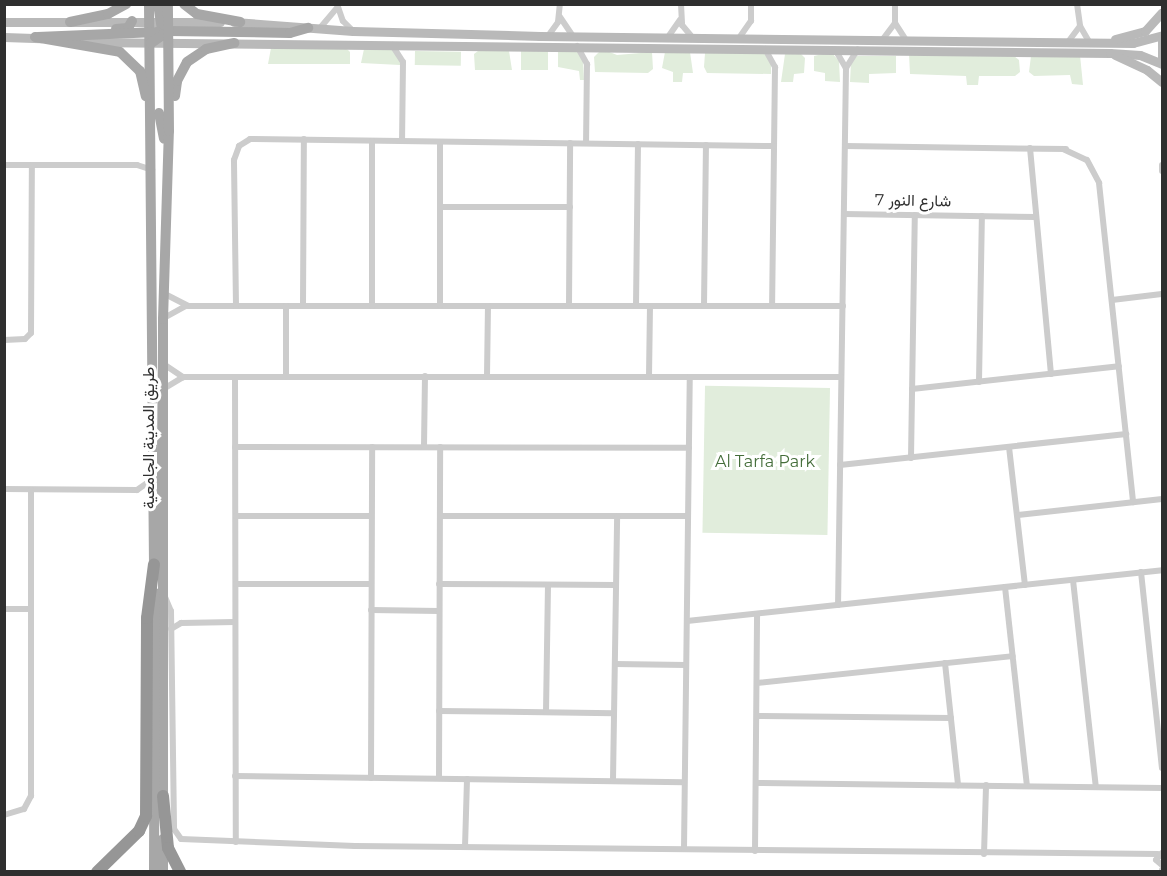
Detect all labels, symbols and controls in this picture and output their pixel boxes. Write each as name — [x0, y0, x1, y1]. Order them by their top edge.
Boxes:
street label: شارع النور 7 — [875, 191, 951, 211]
street label: طريق المدينة الجامعية — [139, 367, 159, 509]
park label: Al Tarfa Park — [715, 452, 815, 472]

